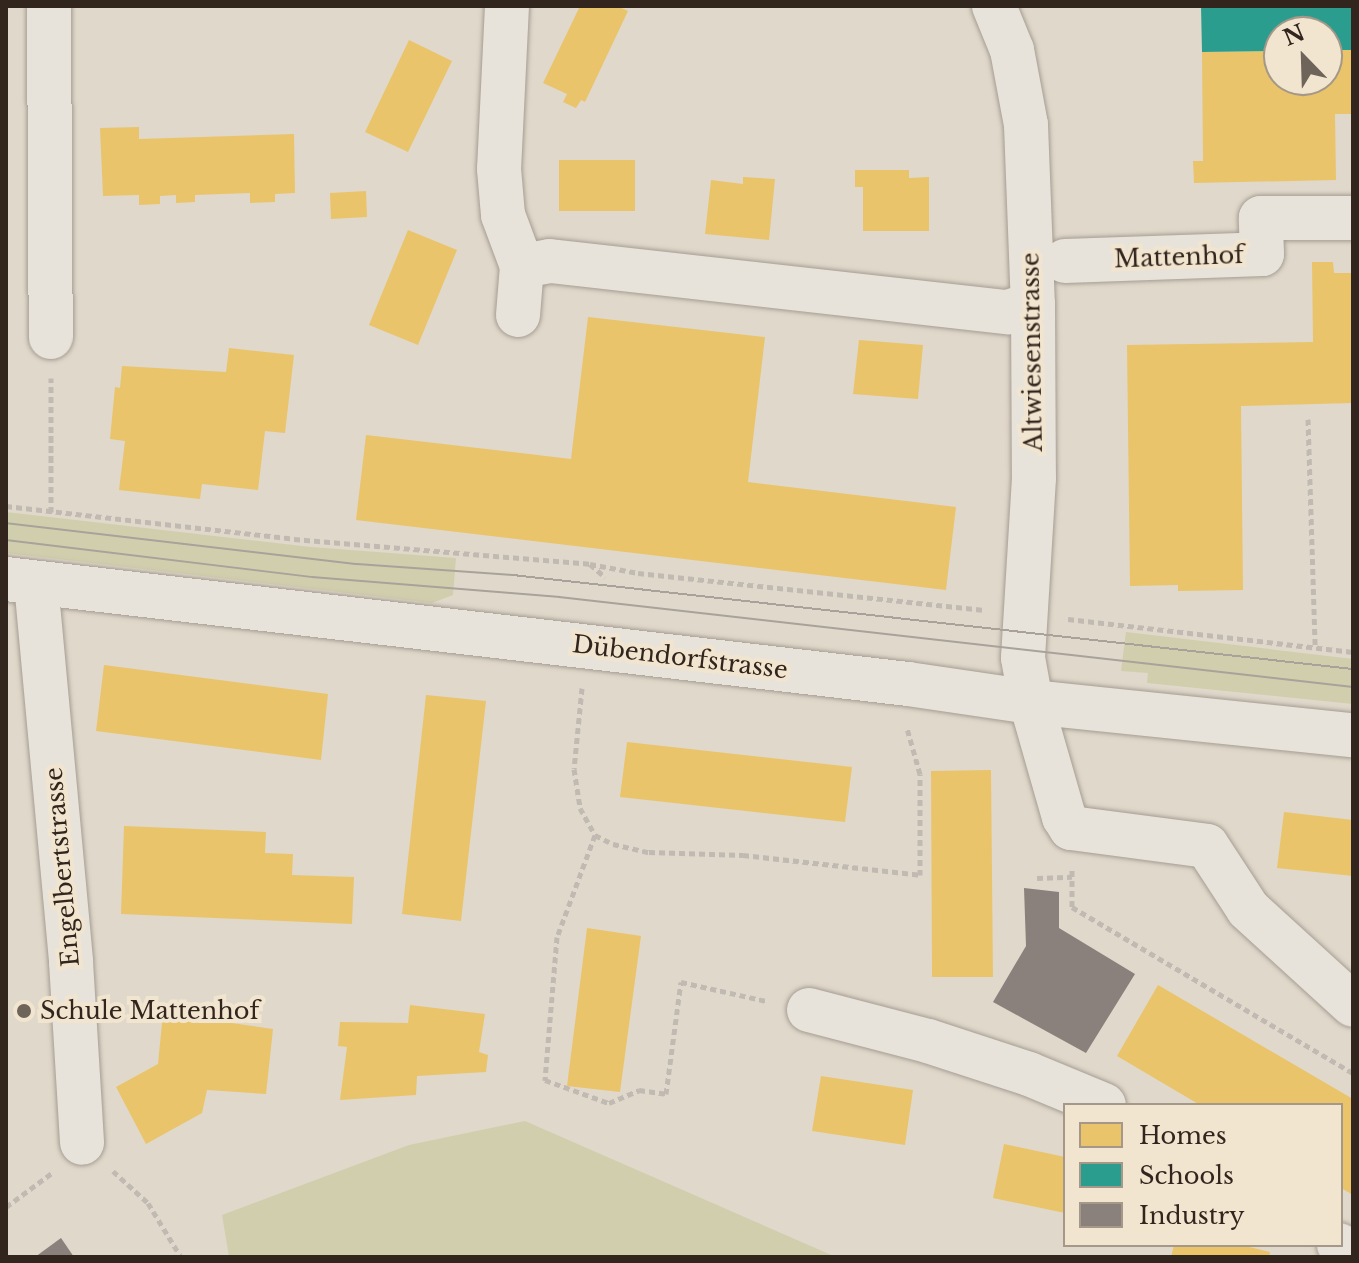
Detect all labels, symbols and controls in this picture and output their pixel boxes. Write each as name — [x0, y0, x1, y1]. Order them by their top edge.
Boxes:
north arrow — [1263, 16, 1343, 96]
text: N — [1279, 19, 1309, 52]
street label: Mattenhof — [1114, 240, 1244, 274]
street label: Altwiesenstrasse — [1016, 252, 1048, 452]
street label: Dübendorfstrasse — [571, 629, 789, 685]
street label: Engelbertstrasse — [39, 766, 85, 968]
place label: Schule Mattenhof — [40, 997, 259, 1025]
marker: Schule Mattenhof — [15, 1002, 33, 1020]
legend — [1063, 1103, 1343, 1247]
text: Homes — [1139, 1121, 1227, 1150]
text: Schools — [1139, 1161, 1234, 1190]
text: Industry — [1139, 1201, 1245, 1230]

